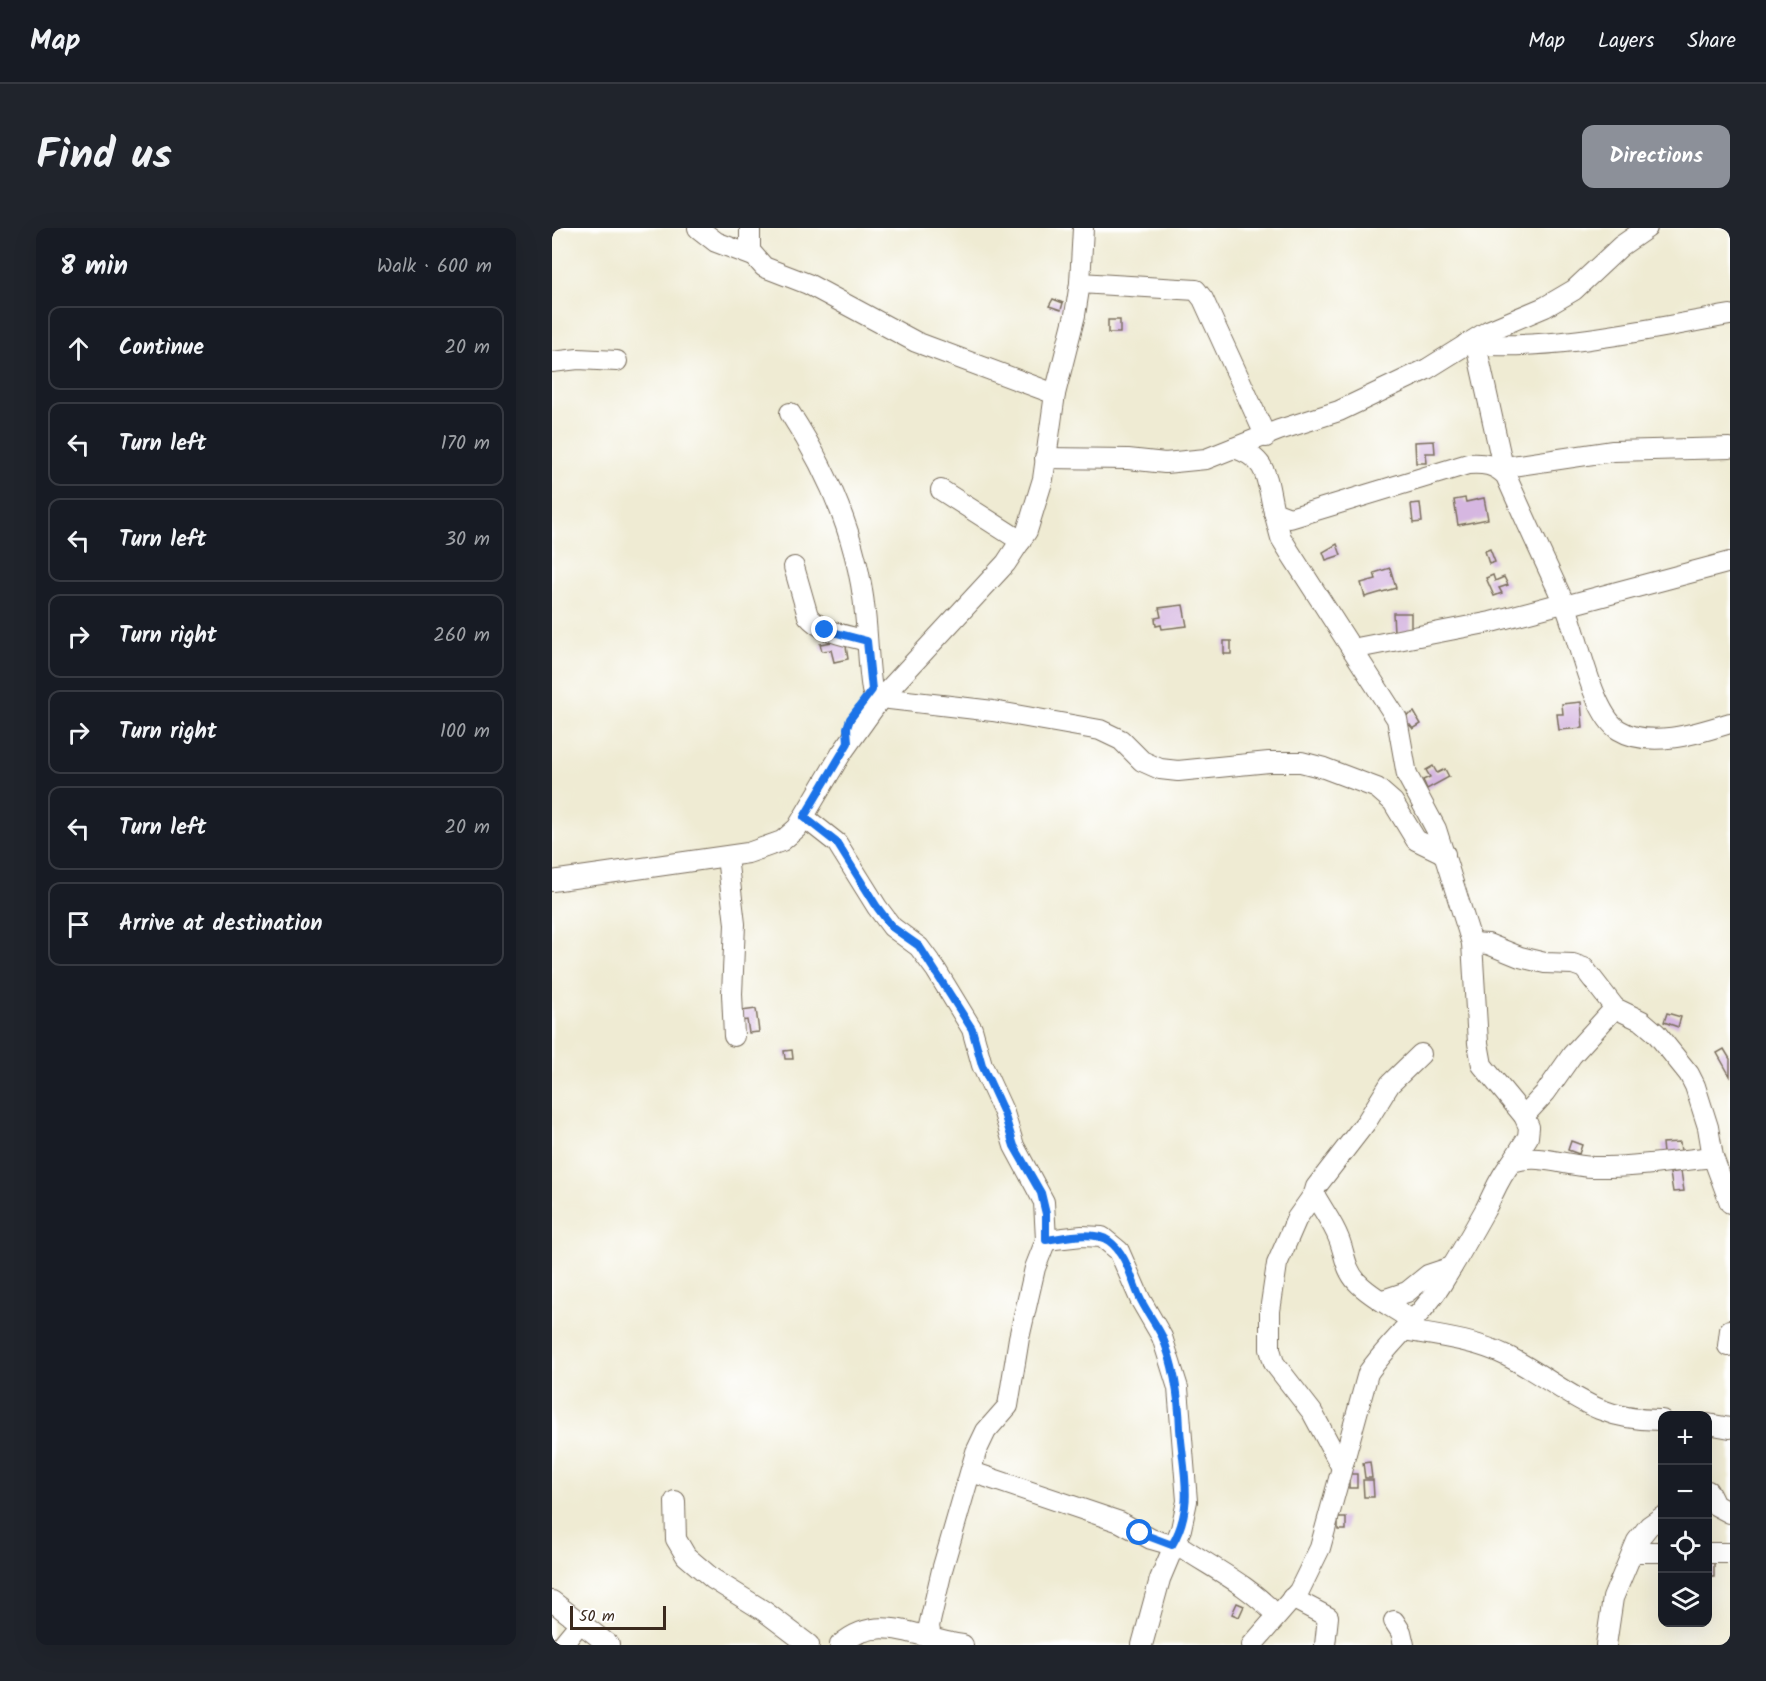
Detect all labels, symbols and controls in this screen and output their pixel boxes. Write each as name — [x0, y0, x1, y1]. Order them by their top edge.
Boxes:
text: Map — [30, 19, 81, 64]
text: Map — [1528, 25, 1565, 58]
text: Layers — [1598, 25, 1654, 58]
text: Share — [1687, 25, 1736, 58]
text: Find us — [36, 123, 172, 190]
button: Directions — [1582, 125, 1730, 188]
text: 8 min — [60, 246, 128, 288]
text: Walk · 600 m — [377, 251, 492, 283]
text: Continue — [119, 331, 204, 366]
icon: ahead — [62, 332, 95, 365]
text: 20 m — [444, 332, 490, 364]
text: Turn left — [119, 427, 206, 462]
icon: left — [62, 428, 95, 461]
text: 170 m — [441, 428, 490, 460]
text: Turn left — [119, 523, 206, 558]
icon: left — [62, 524, 95, 557]
text: 30 m — [445, 524, 490, 556]
route end — [811, 616, 837, 642]
text: Turn right — [119, 619, 217, 654]
icon: right — [62, 620, 95, 653]
text: 260 m — [433, 620, 490, 652]
text: Turn right — [119, 715, 217, 750]
icon: right — [62, 716, 95, 749]
text: 100 m — [440, 716, 490, 748]
text: Turn left — [119, 811, 206, 846]
icon: left — [62, 812, 95, 845]
text: 20 m — [444, 812, 490, 844]
text: Arrive at destination — [119, 907, 322, 942]
icon: arrive — [62, 908, 95, 941]
map controls — [1658, 1411, 1712, 1627]
button: + — [1658, 1411, 1712, 1465]
button: − — [1658, 1465, 1712, 1519]
route start — [1126, 1519, 1152, 1545]
button: locate — [1658, 1519, 1712, 1573]
button: layers — [1658, 1573, 1712, 1627]
scale bar — [570, 1603, 666, 1630]
text: 50 m — [579, 1604, 615, 1629]

